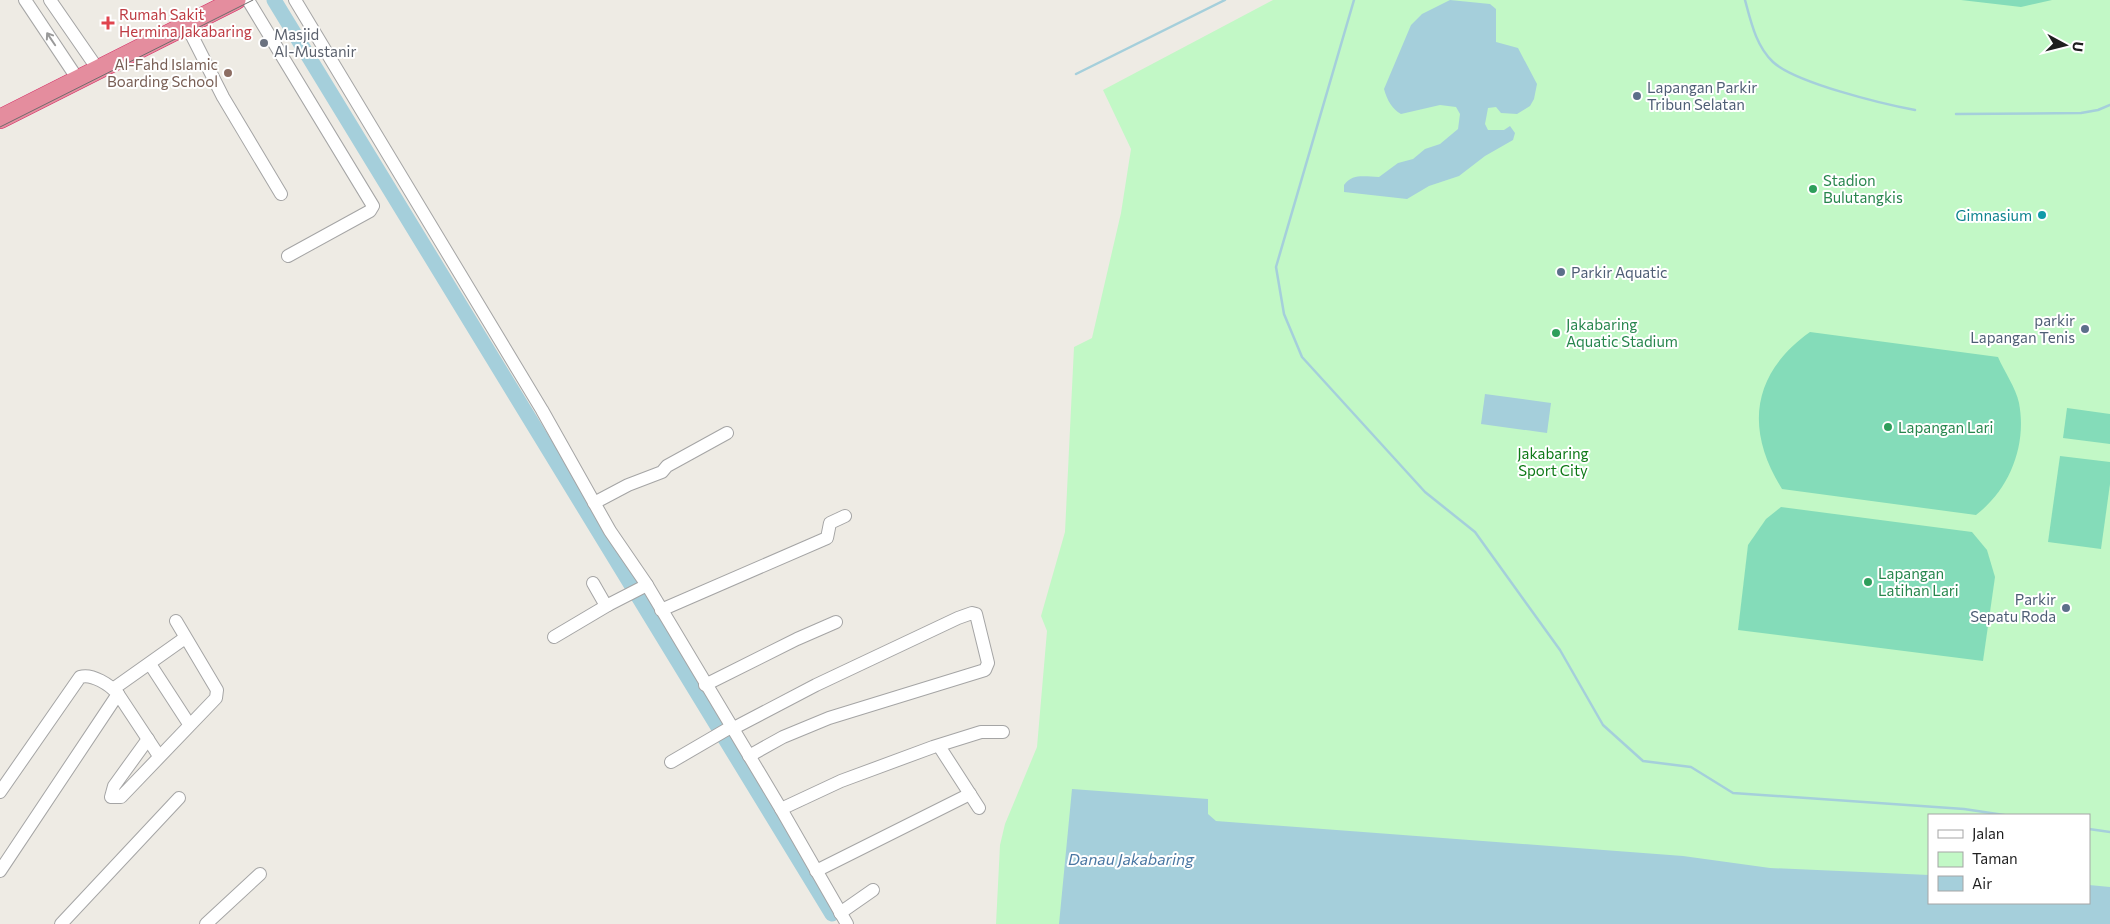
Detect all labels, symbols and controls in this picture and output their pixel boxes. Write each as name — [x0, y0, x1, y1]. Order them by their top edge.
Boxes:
place label: Rumah Sakit Hermina Jakabaring — [119, 5, 252, 40]
marker: Rumah Sakit Hermina Jakabaring — [101, 16, 115, 30]
north arrow — [2040, 20, 2090, 70]
place label: Masjid Al-Mustanir — [274, 25, 356, 60]
one-way arrow — [46, 32, 56, 46]
marker: Masjid Al-Mustanir — [258, 37, 270, 49]
text: U — [2069, 41, 2087, 53]
place label: Al-Fahd Islamic Boarding School — [107, 55, 218, 90]
marker: Al-Fahd Islamic Boarding School — [222, 67, 234, 79]
place label: Lapangan Parkir Tribun Selatan — [1647, 78, 1757, 113]
marker: Lapangan Parkir Tribun Selatan — [1631, 90, 1643, 102]
place label: Stadion Bulutangkis — [1823, 171, 1903, 206]
marker: Stadion Bulutangkis — [1807, 183, 1819, 195]
place label: Gimnasium — [1955, 206, 2032, 224]
marker: Gimnasium — [2036, 209, 2048, 221]
place label: Parkir Aquatic — [1571, 263, 1668, 281]
marker: Parkir Aquatic — [1555, 266, 1567, 278]
place label: parkir Lapangan Tenis — [1970, 311, 2075, 346]
place label: Jakabaring Aquatic Stadium — [1566, 315, 1678, 350]
marker: parkir Lapangan Tenis — [2079, 323, 2091, 335]
marker: Jakabaring Aquatic Stadium — [1550, 327, 1562, 339]
place label: Lapangan Lari — [1898, 418, 1993, 436]
marker: Lapangan Lari — [1882, 421, 1894, 433]
park label: Jakabaring Sport City — [1517, 444, 1589, 479]
place label: Lapangan Latihan Lari — [1878, 564, 1959, 599]
marker: Lapangan Latihan Lari — [1862, 576, 1874, 588]
place label: Parkir Sepatu Roda — [1970, 590, 2056, 625]
marker: Parkir Sepatu Roda — [2060, 602, 2072, 614]
legend — [1928, 814, 2090, 904]
text: Jalan — [1972, 824, 2004, 842]
water label: Danau Jakabaring — [1068, 849, 1195, 868]
text: Taman — [1972, 849, 2018, 867]
text: Air — [1972, 874, 1992, 892]

